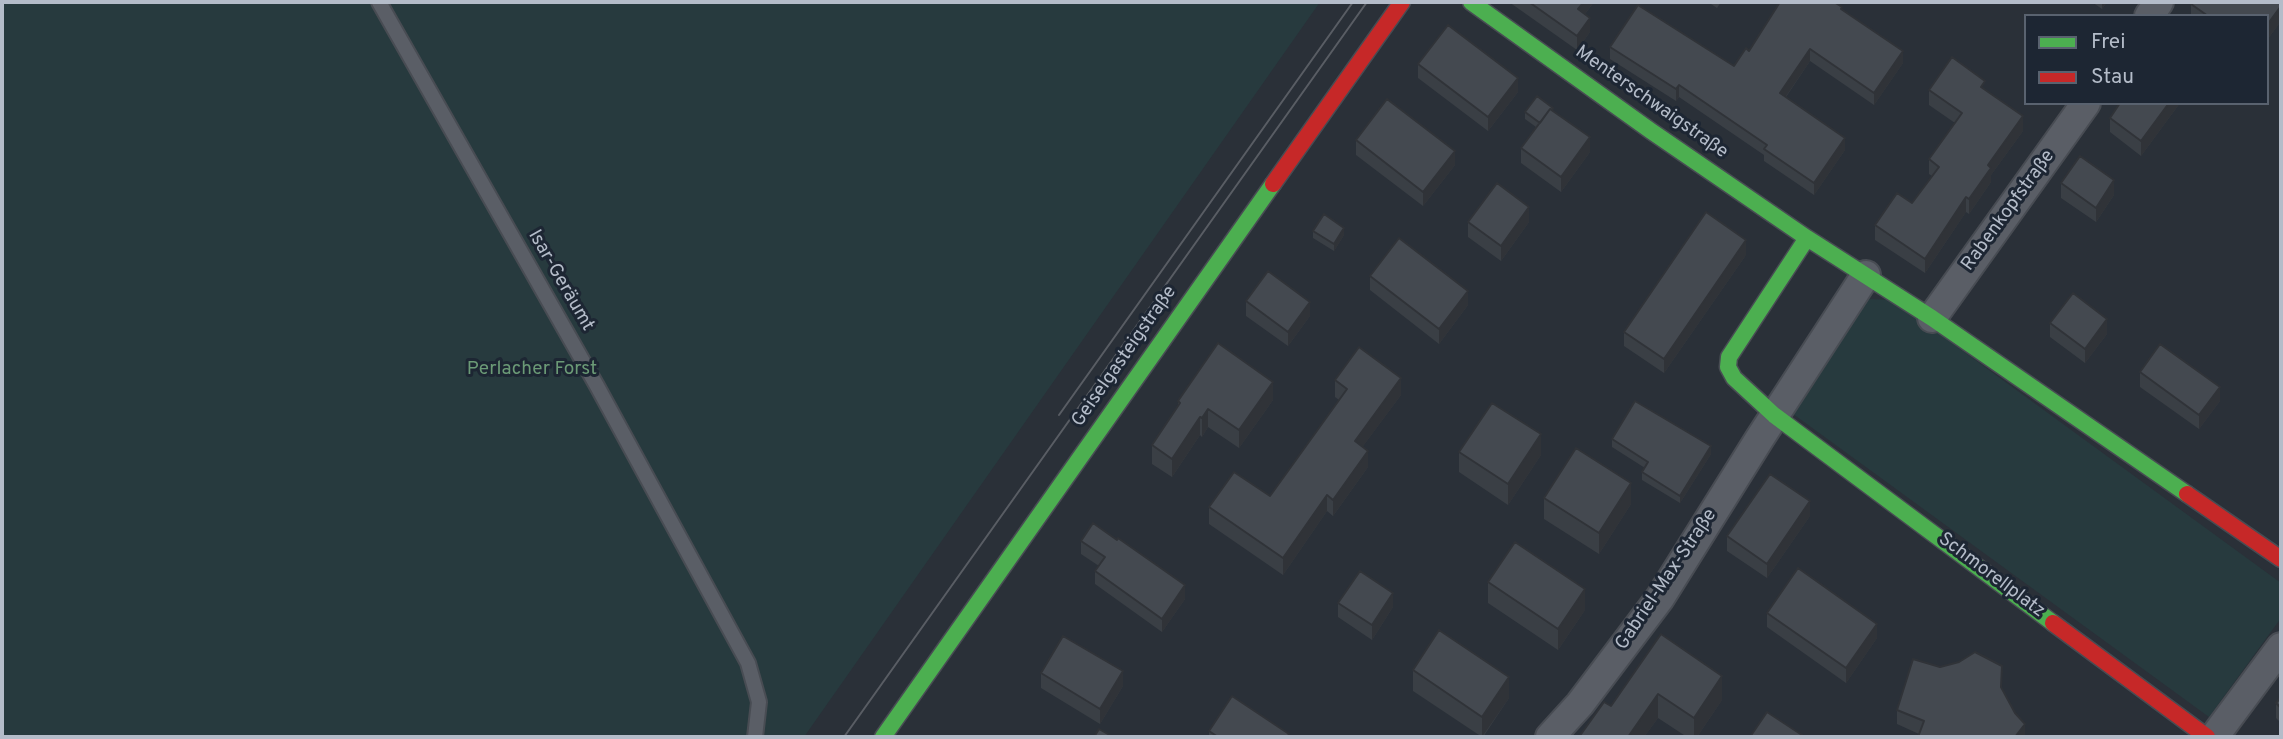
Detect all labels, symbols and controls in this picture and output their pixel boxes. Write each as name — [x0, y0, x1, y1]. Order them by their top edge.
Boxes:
legend — [2024, 14, 2269, 105]
text: Frei — [2091, 29, 2126, 56]
street label: Menterschwaigstraße — [1570, 42, 1732, 164]
text: Stau — [2091, 64, 2134, 91]
street label: Rabenkopfstraße — [1958, 146, 2060, 276]
street label: Isar-Geräumt — [522, 226, 598, 336]
street label: Geiselgasteigstraße — [1068, 282, 1182, 432]
park label: Perlacher Forst — [467, 359, 597, 381]
street label: Gabriel-Max-Straße — [1611, 505, 1723, 655]
street label: Schmorellplatz — [1933, 529, 2049, 623]

